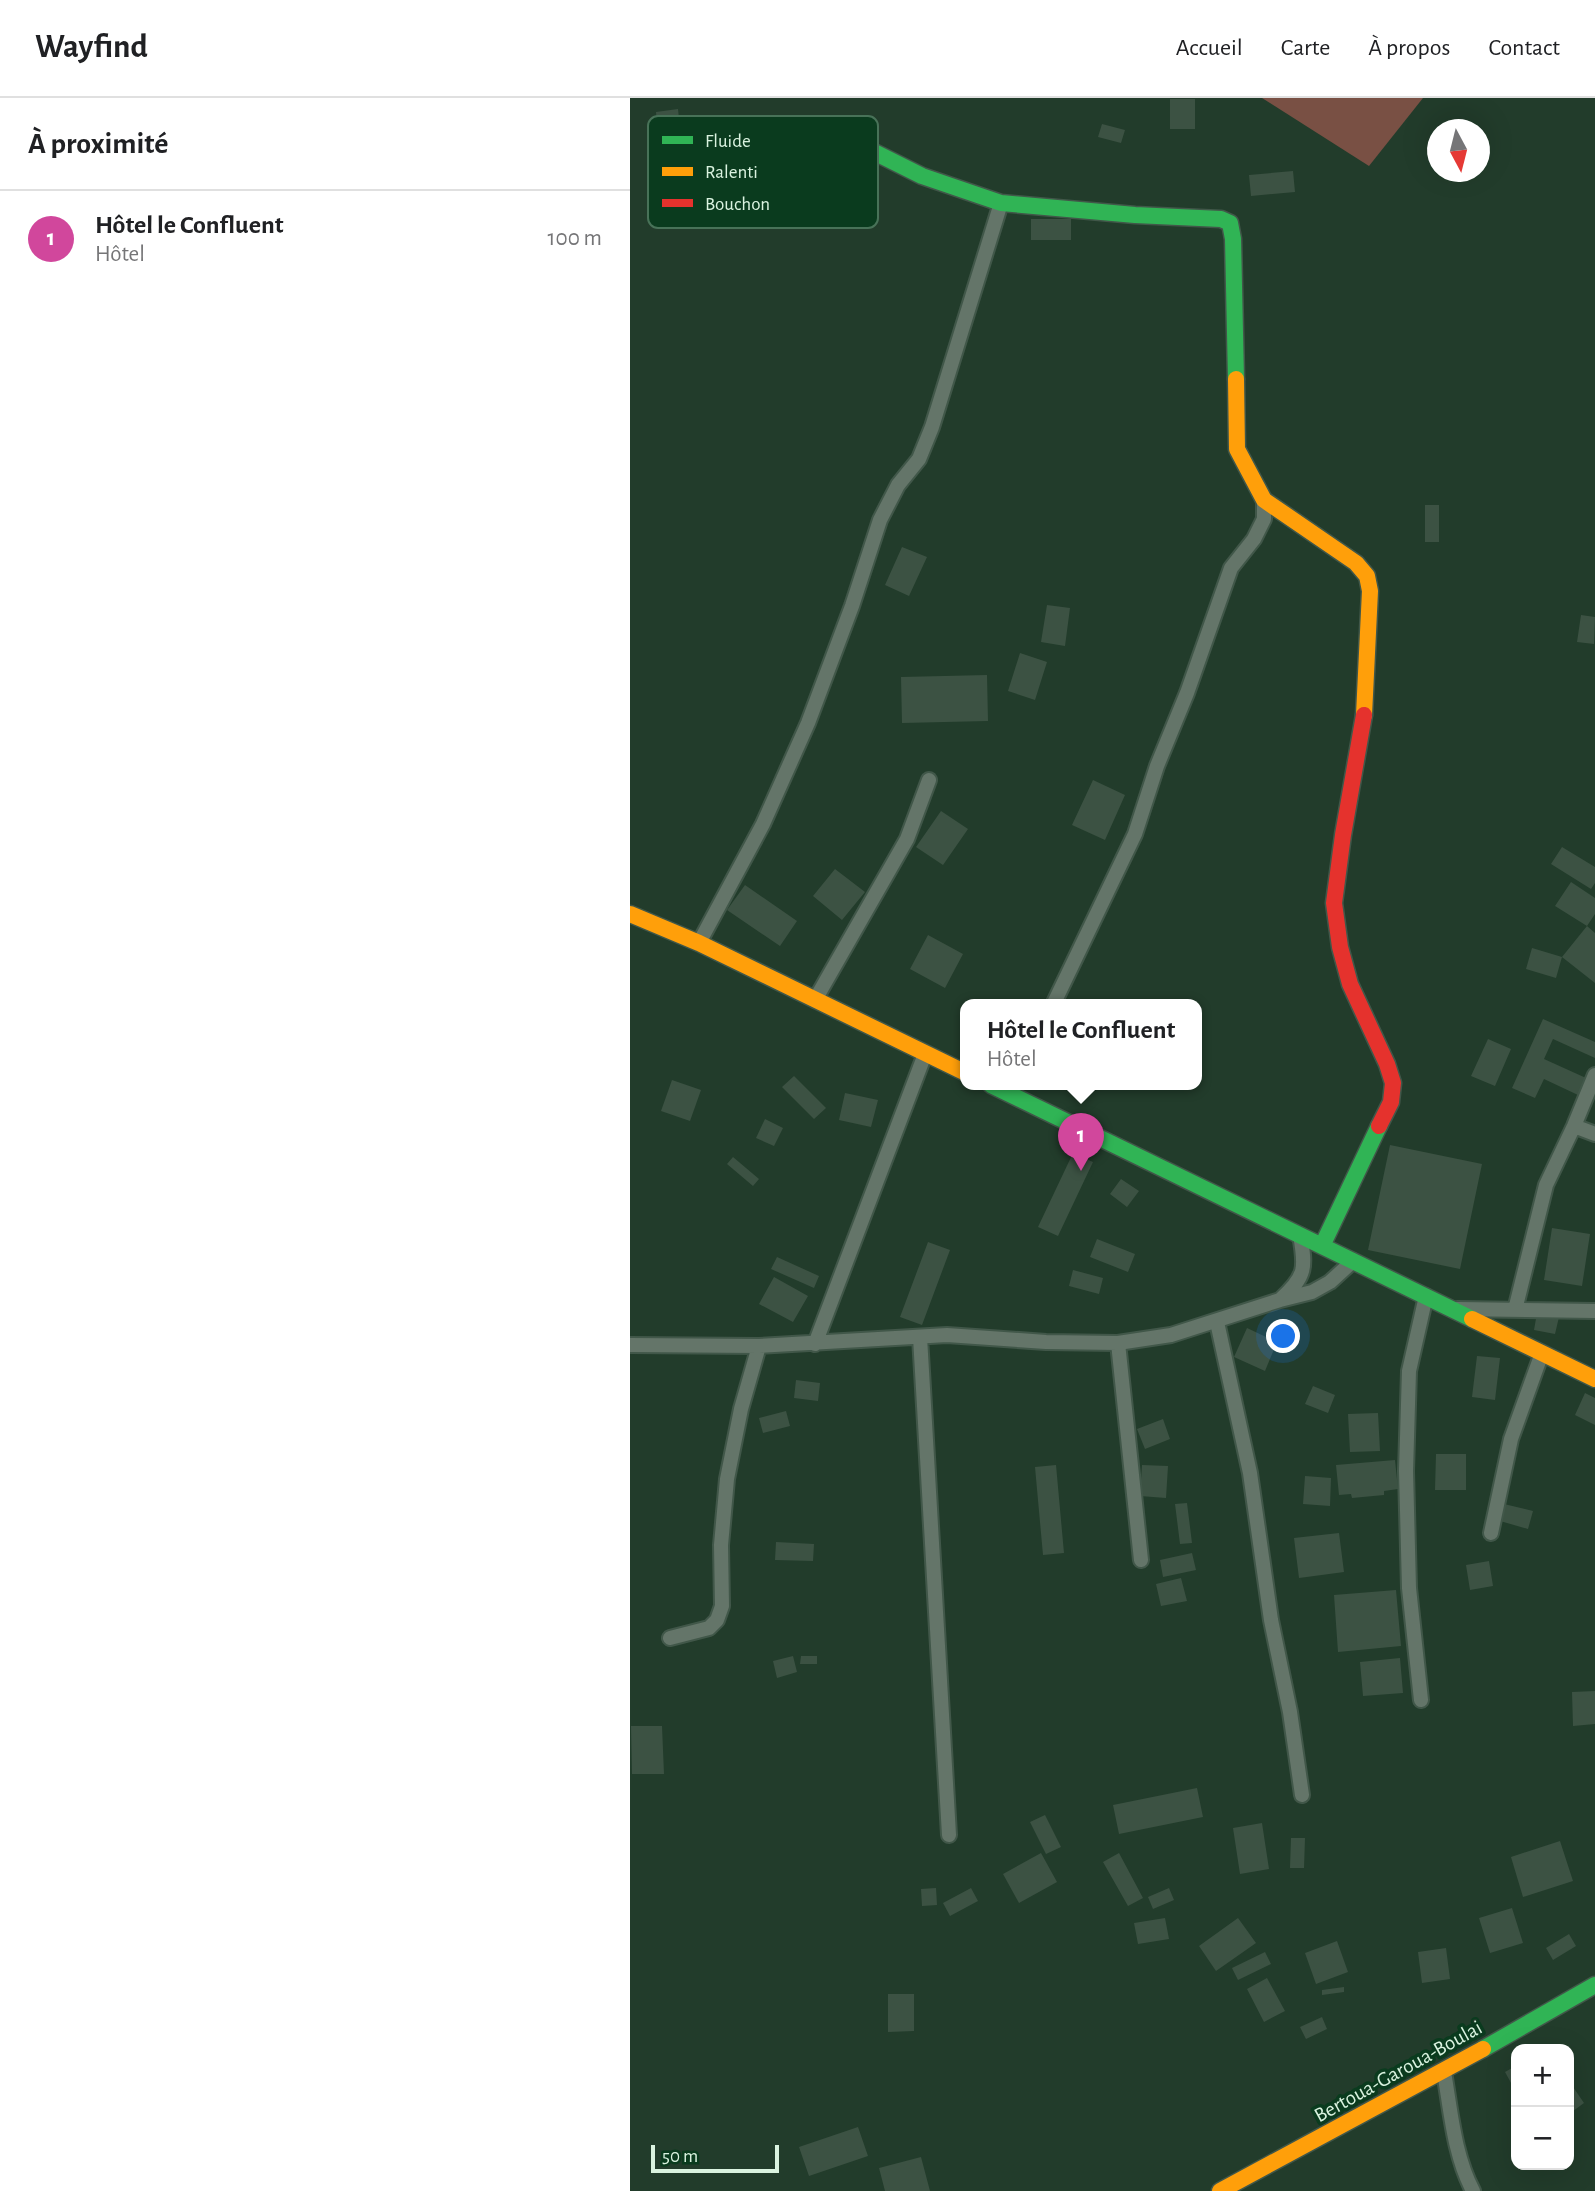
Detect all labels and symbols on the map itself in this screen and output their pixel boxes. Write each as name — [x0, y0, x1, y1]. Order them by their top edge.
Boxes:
legend — [648, 116, 878, 228]
north arrow — [1427, 119, 1490, 182]
text: Fluide — [705, 132, 751, 151]
text: Ralenti — [705, 163, 758, 182]
text: Bouchon — [705, 195, 770, 214]
pin: 1 — [1058, 1113, 1104, 1171]
your location — [1266, 1319, 1300, 1353]
street label: Bertoua-Garoua-Boulai — [1311, 2017, 1486, 2126]
scale bar — [651, 2142, 779, 2174]

